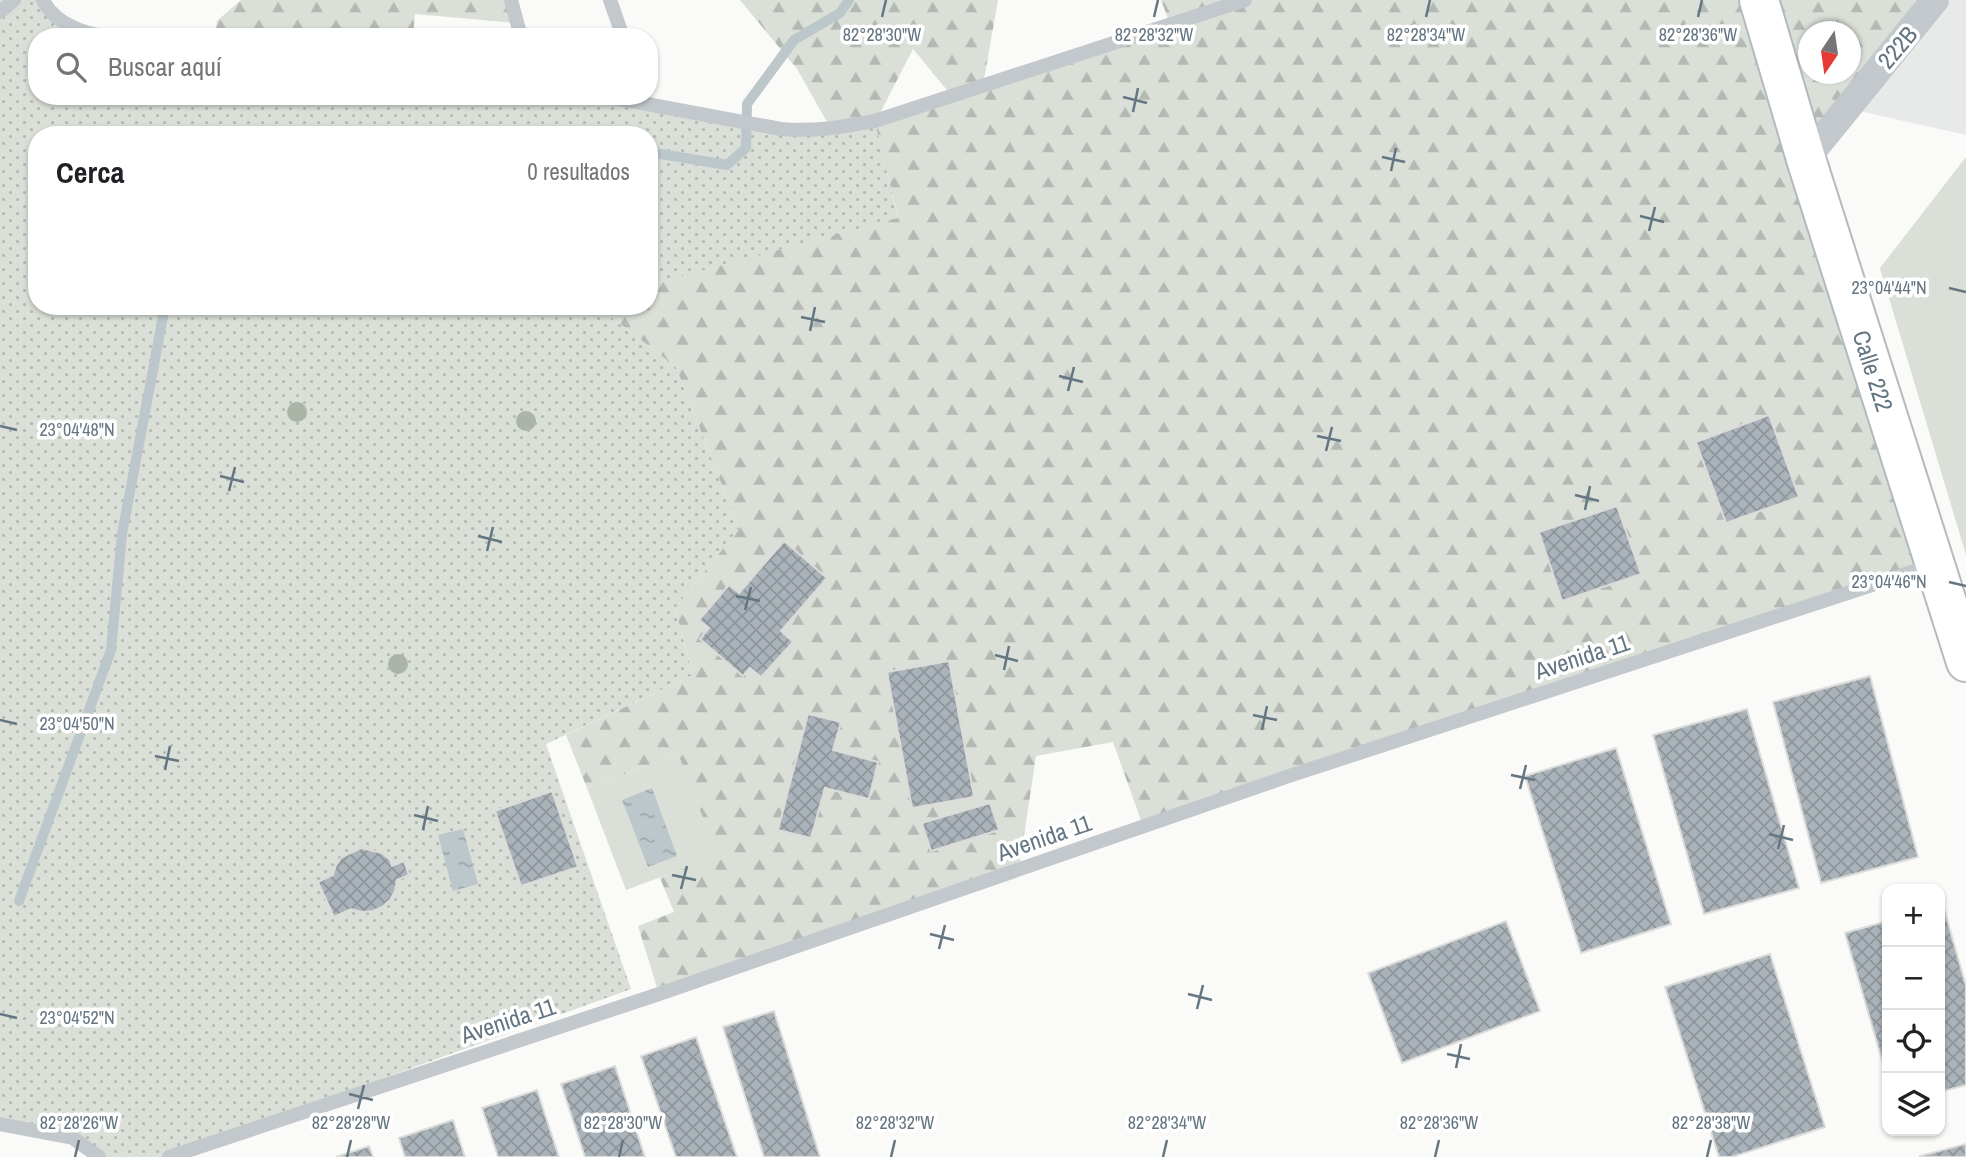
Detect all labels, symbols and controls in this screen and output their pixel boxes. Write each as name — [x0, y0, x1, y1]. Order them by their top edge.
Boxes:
street label: 222B — [1870, 19, 1924, 75]
north arrow — [1798, 21, 1861, 84]
text: 82°28'30"W — [843, 22, 921, 47]
text: 82°28'32"W — [1115, 22, 1193, 47]
text: 82°28'34"W — [1387, 22, 1465, 47]
text: 82°28'36"W — [1659, 22, 1737, 47]
search box — [28, 28, 658, 105]
icon: search — [52, 48, 90, 86]
text: Buscar aquí — [108, 49, 222, 84]
text: Cerca — [56, 152, 124, 192]
text: 0 resultados — [527, 156, 630, 187]
text: 23°04'44"N — [1851, 275, 1927, 300]
street label: Calle 222 — [1845, 326, 1901, 415]
text: 23°04'48"N — [39, 417, 115, 442]
text: 23°04'46"N — [1851, 569, 1927, 594]
street label: Avenida 11 — [1530, 626, 1633, 687]
text: 23°04'50"N — [39, 711, 115, 736]
street label: Avenida 11 — [992, 806, 1095, 868]
map controls — [1882, 884, 1945, 1136]
button: + — [1882, 884, 1945, 947]
button: − — [1882, 947, 1945, 1010]
street label: Avenida 11 — [456, 990, 559, 1051]
text: 23°04'52"N — [39, 1005, 115, 1030]
button: locate — [1882, 1010, 1945, 1073]
button: layers — [1882, 1073, 1945, 1136]
text: 82°28'26"W — [40, 1110, 118, 1135]
text: 82°28'28"W — [312, 1110, 390, 1135]
text: 82°28'30"W — [584, 1110, 662, 1135]
text: 82°28'32"W — [856, 1110, 934, 1135]
text: 82°28'34"W — [1128, 1110, 1206, 1135]
text: 82°28'36"W — [1400, 1110, 1478, 1135]
text: 82°28'38"W — [1672, 1110, 1750, 1135]

